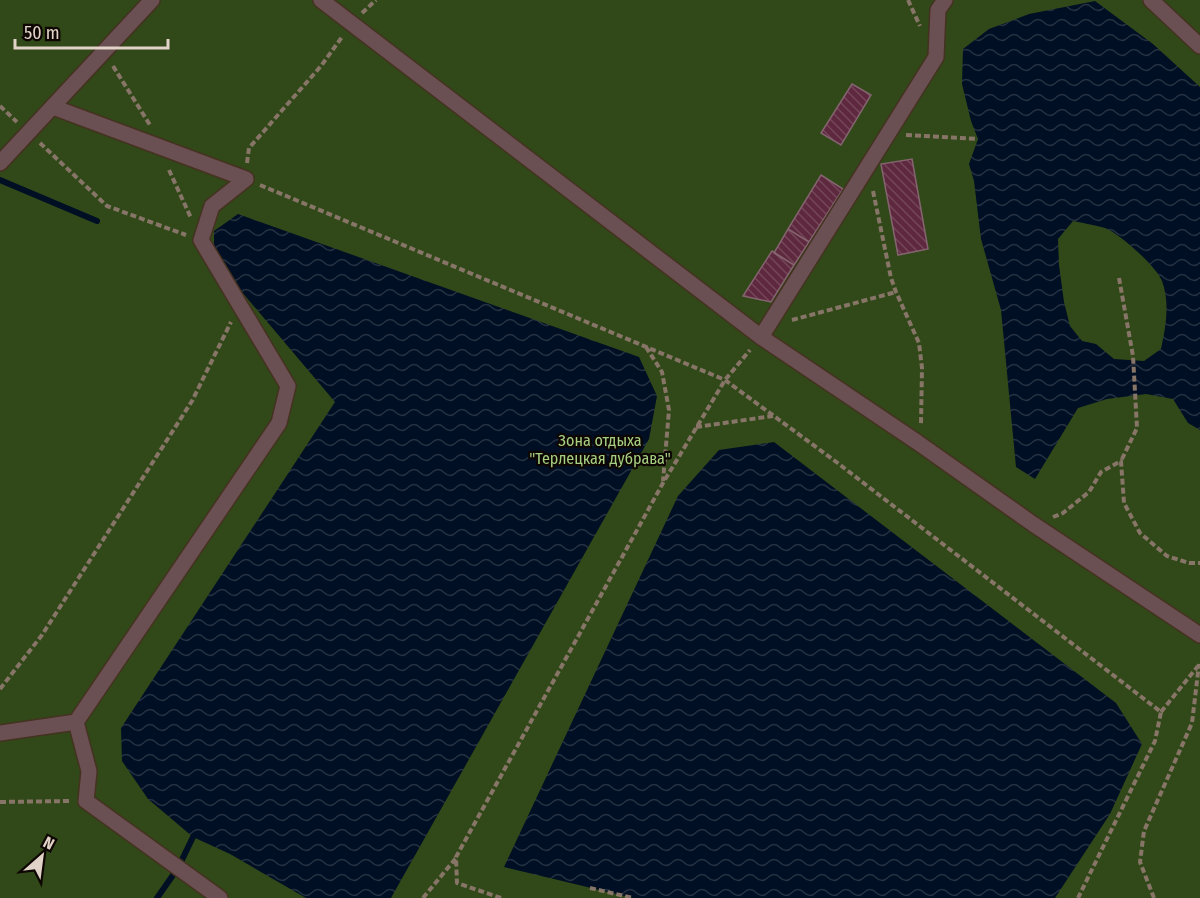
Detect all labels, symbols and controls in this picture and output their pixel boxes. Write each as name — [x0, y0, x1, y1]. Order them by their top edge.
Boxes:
scale bar — [15, 12, 168, 50]
text: 50 m — [24, 22, 60, 44]
park label: Зона отдыха "Терлецкая дубрава" — [529, 431, 671, 468]
north arrow — [12, 826, 72, 886]
text: N — [40, 833, 58, 854]

